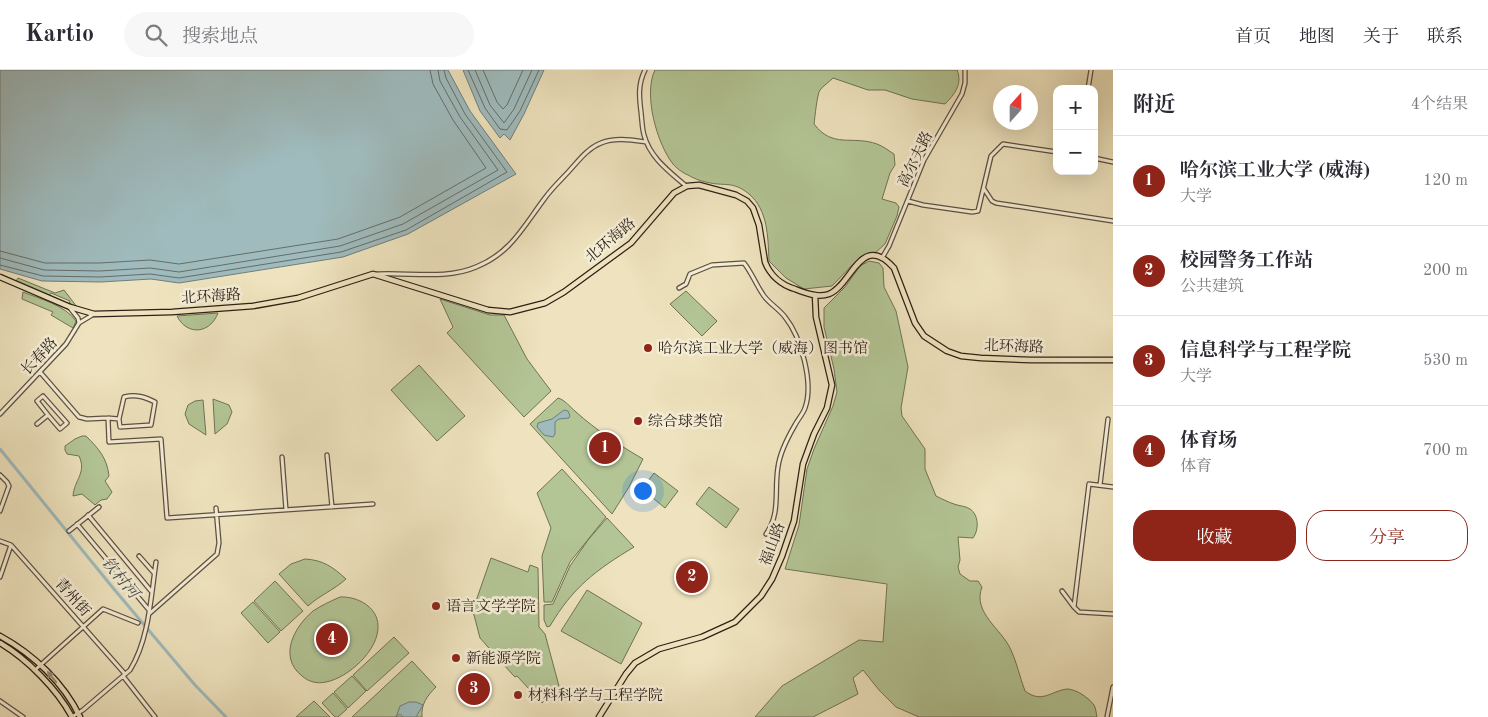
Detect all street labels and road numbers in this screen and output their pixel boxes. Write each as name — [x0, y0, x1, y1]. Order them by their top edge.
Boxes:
street label: 高尔夫路 — [895, 129, 936, 190]
street label: 北环海路 — [582, 215, 639, 266]
street label: 北环海路 — [181, 286, 242, 307]
street label: 长春路 — [18, 334, 61, 379]
street label: 北环海路 — [984, 337, 1044, 356]
street label: 福山路 — [757, 520, 788, 568]
street label: 青州街 — [51, 575, 94, 620]

